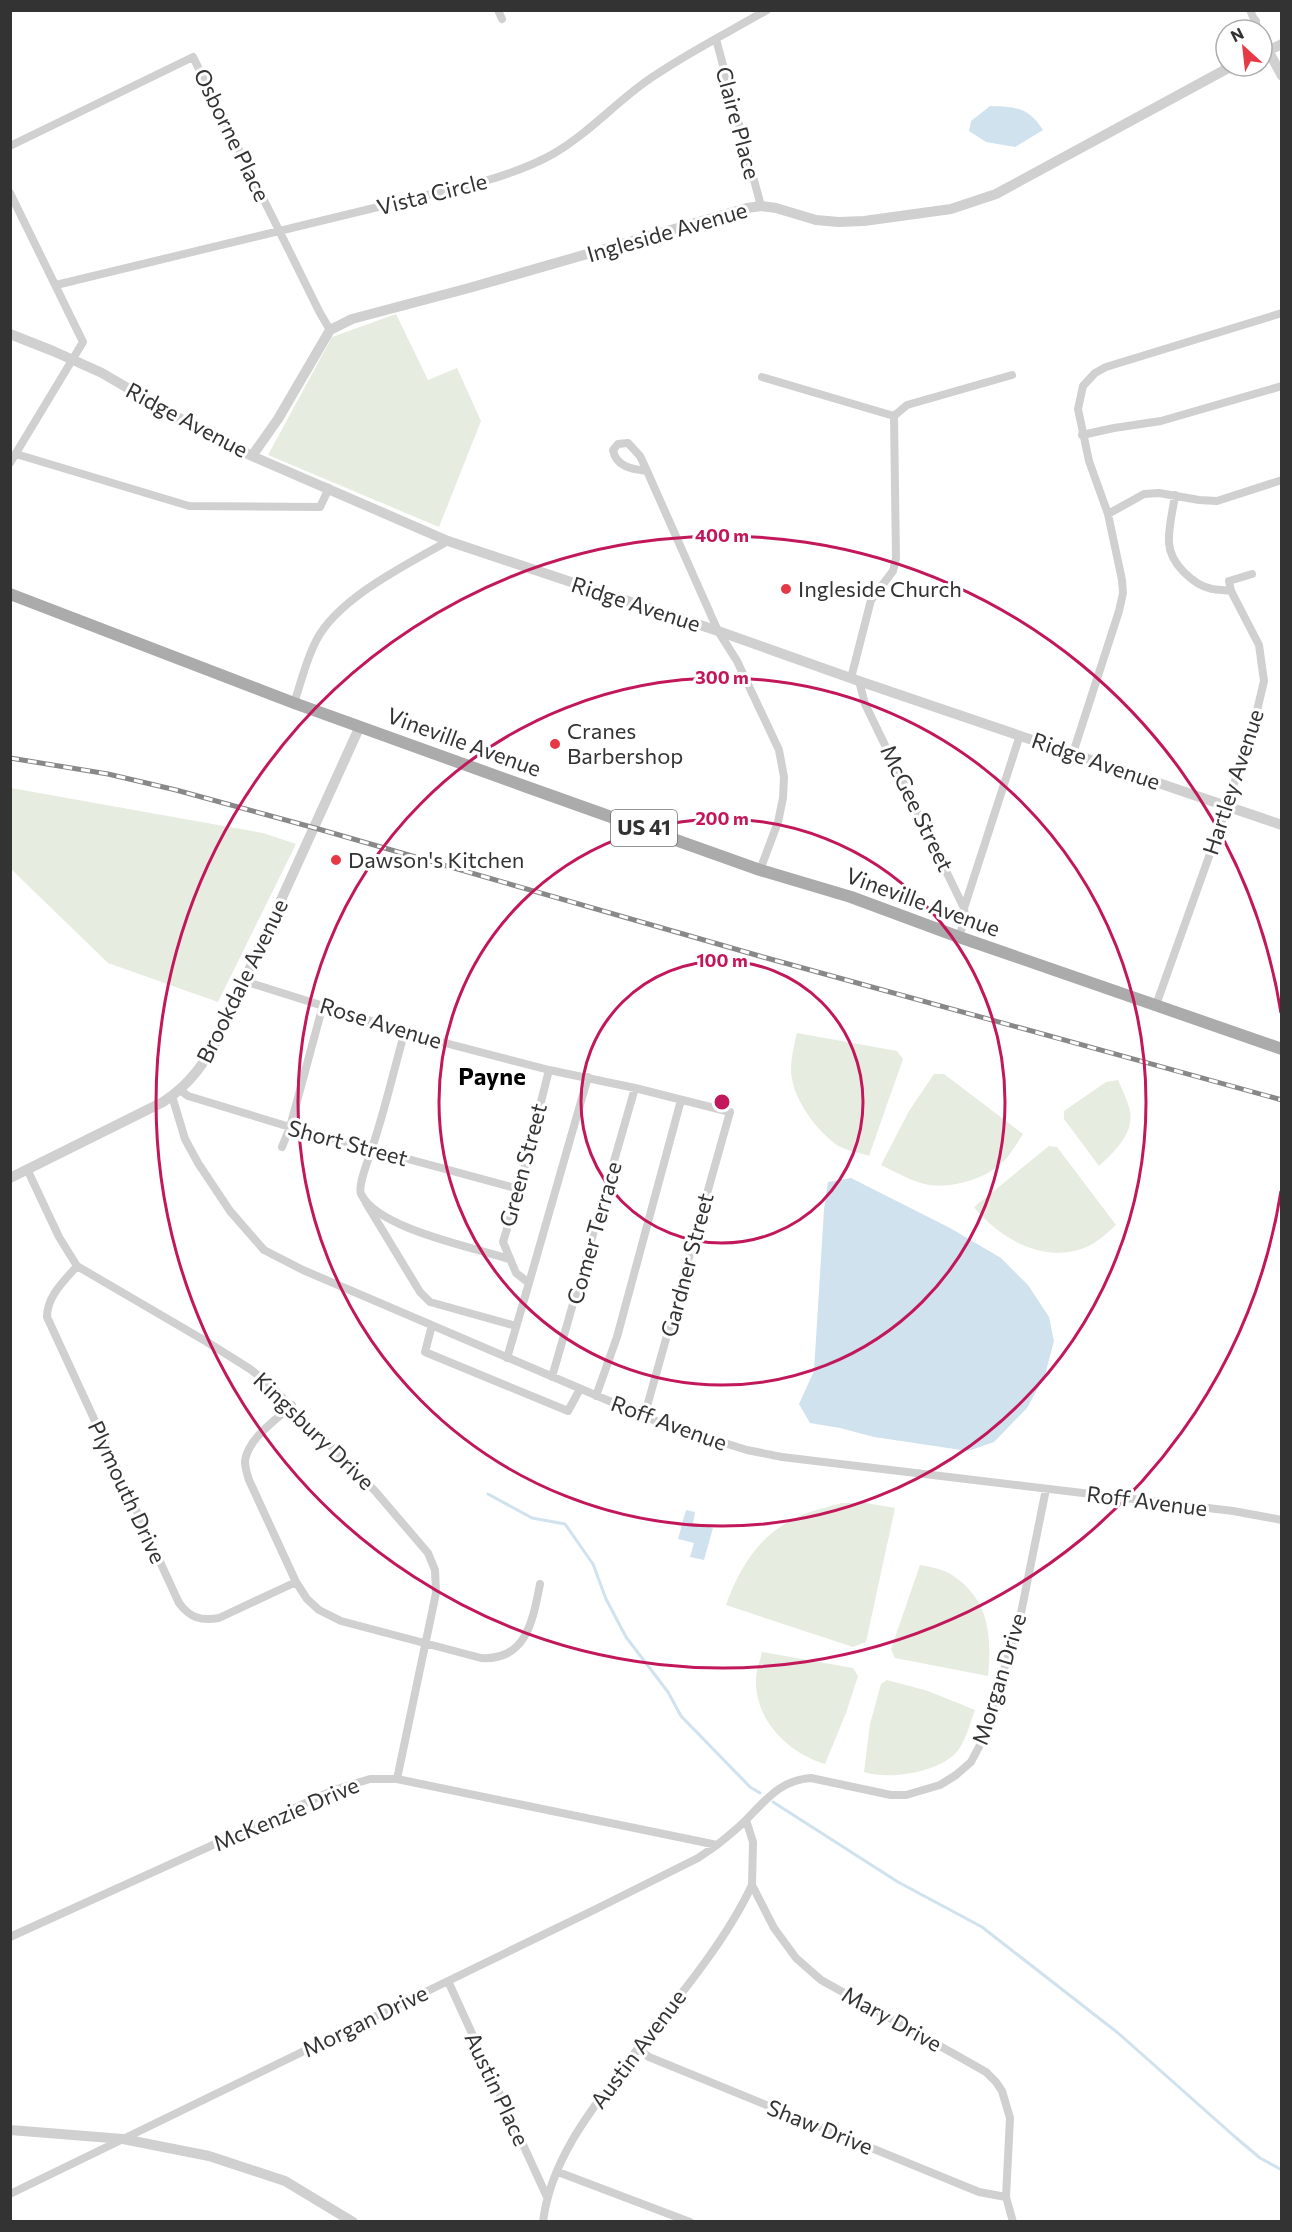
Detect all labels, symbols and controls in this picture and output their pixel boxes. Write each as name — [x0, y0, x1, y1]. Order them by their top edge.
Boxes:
north arrow — [1214, 18, 1274, 78]
text: N — [1227, 23, 1247, 45]
street label: Osborne Place — [189, 64, 276, 206]
street label: Claire Place — [711, 64, 766, 182]
street label: Vista Circle — [374, 167, 490, 220]
street label: Ingleside Avenue — [584, 196, 750, 267]
street label: Ridge Avenue — [122, 376, 253, 463]
text: 400 m — [695, 524, 749, 546]
street label: Ridge Avenue — [568, 570, 704, 637]
place label: Ingleside Church — [798, 575, 962, 602]
marker: Ingleside Church — [779, 582, 793, 596]
text: 300 m — [695, 666, 749, 688]
street label: Vineville Avenue — [383, 701, 545, 782]
street label: Hartley Avenue — [1196, 706, 1269, 858]
place label: Cranes Barbershop — [567, 717, 683, 769]
street label: Ridge Avenue — [1028, 726, 1164, 795]
marker: Cranes Barbershop — [548, 737, 562, 751]
street label: McGee Street — [875, 740, 960, 876]
text: 200 m — [695, 807, 749, 829]
road number: US 41 — [611, 810, 677, 846]
place label: Dawson's Kitchen — [348, 846, 524, 873]
marker: Dawson's Kitchen — [329, 853, 343, 867]
street label: Vineville Avenue — [842, 861, 1004, 942]
street label: Brookdale Avenue — [190, 894, 293, 1067]
text: 100 m — [696, 949, 748, 971]
street label: Rose Avenue — [317, 991, 445, 1054]
district label: Payne — [458, 1061, 526, 1090]
centre of rings — [712, 1092, 732, 1112]
street label: Green Street — [493, 1100, 552, 1230]
street label: Short Street — [285, 1114, 411, 1171]
street label: Comer Terrace — [560, 1158, 627, 1307]
street label: Gardner Street — [654, 1190, 719, 1340]
street label: Kingsbury Drive — [248, 1366, 380, 1495]
street label: Roff Avenue — [607, 1389, 731, 1456]
street label: Plymouth Drive — [83, 1416, 172, 1567]
street label: Roff Avenue — [1085, 1480, 1209, 1521]
street label: Morgan Drive — [966, 1610, 1031, 1748]
street label: McKenzie Drive — [209, 1771, 363, 1856]
street label: Morgan Drive — [298, 1979, 432, 2063]
street label: Mary Drive — [838, 1980, 947, 2057]
street label: Austin Avenue — [584, 1984, 691, 2114]
street label: Austin Place — [459, 2028, 535, 2150]
street label: Shaw Drive — [763, 2093, 877, 2160]

